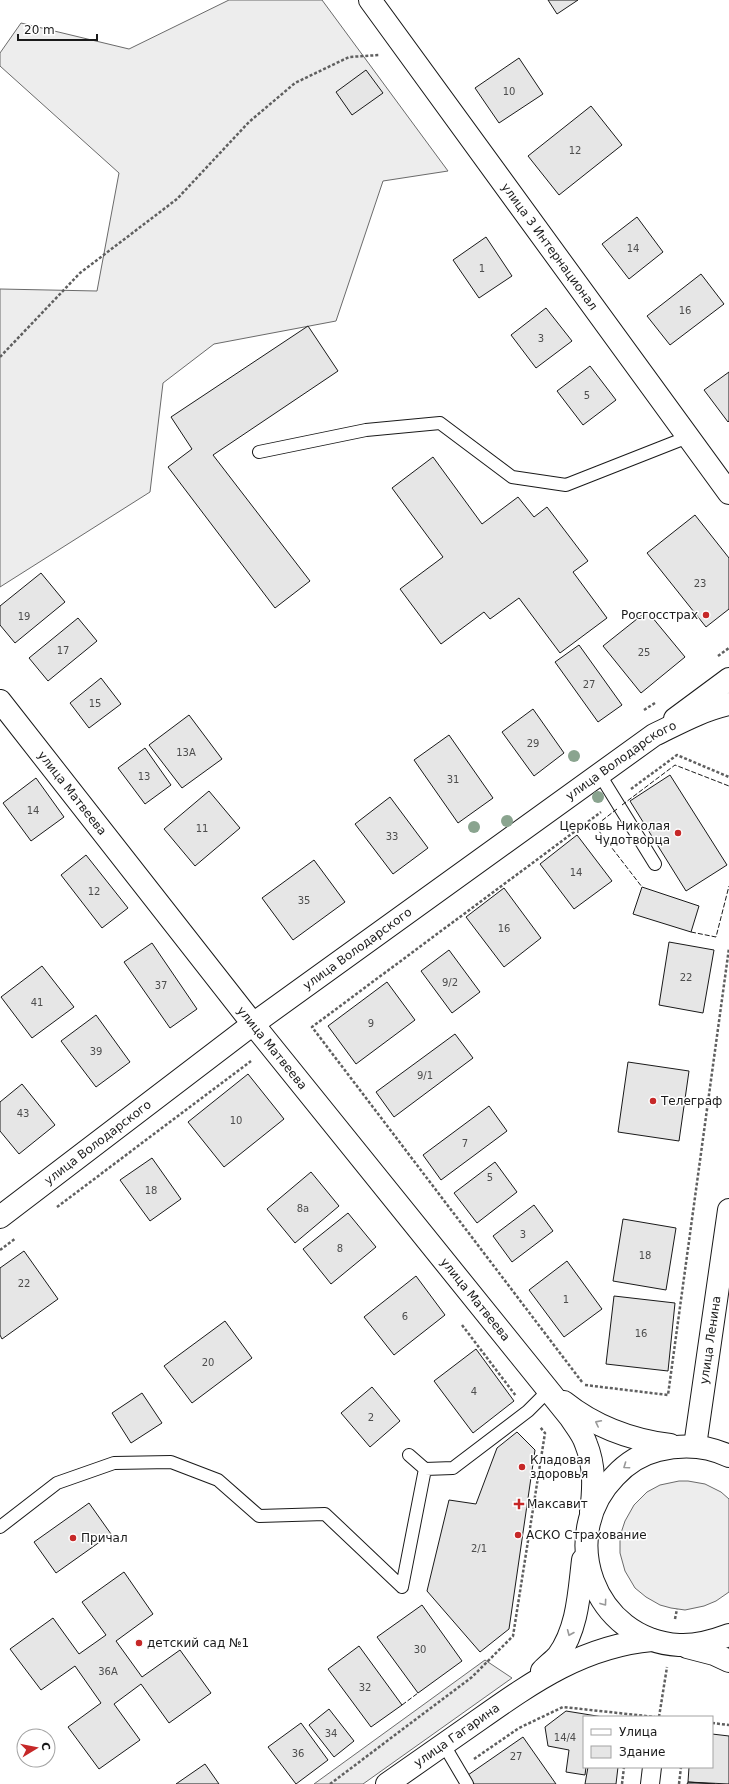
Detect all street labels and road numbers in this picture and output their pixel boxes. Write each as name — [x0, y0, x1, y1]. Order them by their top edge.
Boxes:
street label: улица 3 Интернационал — [499, 180, 600, 313]
street label: улица Володарского — [563, 718, 679, 803]
street label: улица Матвеева — [35, 748, 109, 838]
street label: улица Володарского — [300, 905, 415, 993]
street label: улица Матвеева — [234, 1004, 310, 1092]
street label: улица Володарского — [42, 1097, 154, 1188]
street label: улица Матвеева — [437, 1255, 513, 1344]
street label: улица Ленина — [697, 1295, 724, 1385]
street label: улица Гагарина — [411, 1701, 502, 1770]

